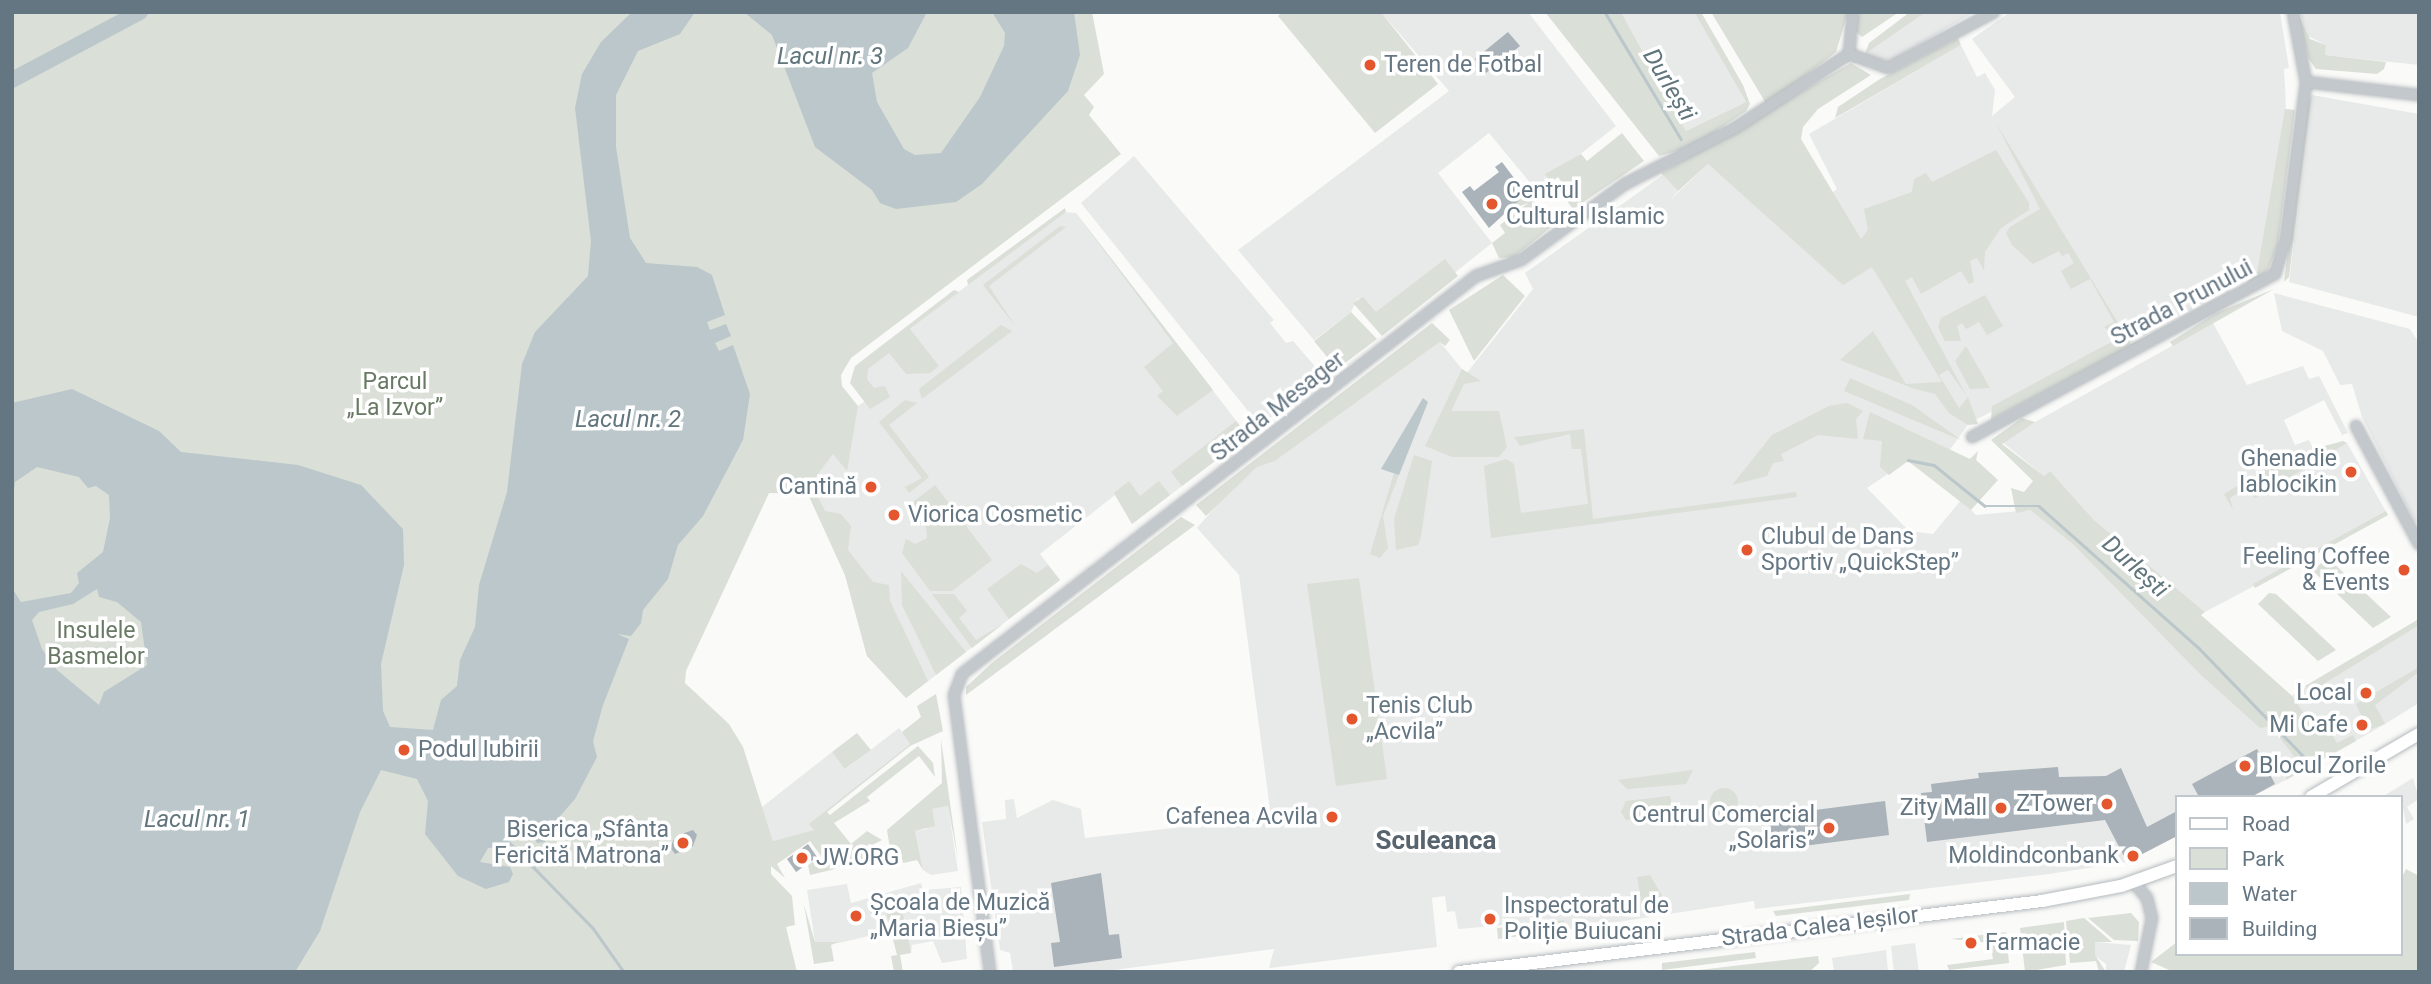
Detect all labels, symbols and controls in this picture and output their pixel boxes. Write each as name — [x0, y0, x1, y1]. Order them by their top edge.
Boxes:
water label: Lacul nr. 3 — [777, 43, 883, 71]
water label: Durlești — [1636, 44, 1702, 126]
place label: Teren de Fotbal — [1384, 51, 1542, 79]
marker: Teren de Fotbal — [1362, 57, 1378, 73]
place label: Centrul Cultural Islamic — [1506, 177, 1665, 231]
marker: Centrul Cultural Islamic — [1484, 196, 1500, 212]
street label: Strada Prunului — [2106, 254, 2258, 352]
street label: Strada Mesager — [1206, 346, 1350, 468]
park label: Parcul „La Izvor” — [347, 368, 443, 422]
water label: Lacul nr. 2 — [575, 406, 681, 434]
place label: Ghenadie Iablocikin — [2239, 445, 2337, 499]
marker: Ghenadie Iablocikin — [2343, 464, 2359, 480]
place label: Cantină — [778, 473, 857, 501]
marker: Cantină — [863, 479, 879, 495]
place label: Viorica Cosmetic — [908, 501, 1082, 529]
marker: Viorica Cosmetic — [886, 507, 902, 523]
place label: Clubul de Dans Sportiv „QuickStep” — [1761, 523, 1959, 577]
water label: Durlești — [2096, 530, 2174, 604]
marker: Clubul de Dans Sportiv „QuickStep” — [1739, 542, 1755, 558]
place label: Feeling Coffee & Events — [2242, 543, 2390, 597]
marker: Feeling Coffee & Events — [2396, 562, 2412, 578]
park label: Insulele Basmelor — [47, 617, 145, 671]
place label: Local — [2296, 679, 2352, 707]
marker: Local — [2358, 685, 2374, 701]
place label: Tenis Club „Acvila” — [1366, 692, 1473, 746]
marker: Tenis Club „Acvila” — [1344, 711, 1360, 727]
place label: Mi Cafe — [2269, 711, 2348, 739]
marker: Mi Cafe — [2354, 717, 2370, 733]
place label: Podul Iubirii — [418, 736, 539, 764]
marker: Podul Iubirii — [396, 742, 412, 758]
place label: Blocul Zorile — [2259, 752, 2386, 780]
marker: Blocul Zorile — [2237, 758, 2253, 774]
place label: ZTower — [2016, 790, 2093, 818]
place label: Zity Mall — [1900, 794, 1987, 822]
legend — [2176, 795, 2403, 956]
marker: ZTower — [2099, 796, 2115, 812]
marker: Zity Mall — [1993, 800, 2009, 816]
place label: Centrul Comercial „Solaris” — [1632, 801, 1815, 855]
place label: Cafenea Acvila — [1166, 803, 1318, 831]
water label: Lacul nr. 1 — [144, 806, 250, 834]
marker: Cafenea Acvila — [1324, 809, 1340, 825]
text: Road — [2242, 812, 2290, 836]
place label: Biserica „Sfânta Fericită Matrona” — [494, 816, 669, 870]
marker: Centrul Comercial „Solaris” — [1821, 820, 1837, 836]
district label: Sculeanca — [1376, 825, 1496, 857]
marker: Biserica „Sfânta Fericită Matrona” — [675, 835, 691, 851]
place label: Moldindconbank — [1948, 842, 2119, 870]
place label: JW.ORG — [816, 844, 899, 872]
text: Park — [2242, 847, 2284, 871]
marker: Moldindconbank — [2125, 848, 2141, 864]
marker: JW.ORG — [794, 850, 810, 866]
text: Water — [2242, 882, 2297, 906]
place label: Școala de Muzică „Maria Bieșu” — [870, 889, 1050, 943]
place label: Inspectoratul de Poliție Buiucani — [1504, 892, 1669, 946]
street label: Strada Calea Ieșilor — [1720, 901, 1920, 953]
marker: Școala de Muzică „Maria Bieșu” — [848, 908, 864, 924]
marker: Inspectoratul de Poliție Buiucani — [1482, 911, 1498, 927]
text: Building — [2242, 917, 2317, 941]
place label: Farmacie — [1985, 929, 2080, 957]
marker: Farmacie — [1963, 935, 1979, 951]

